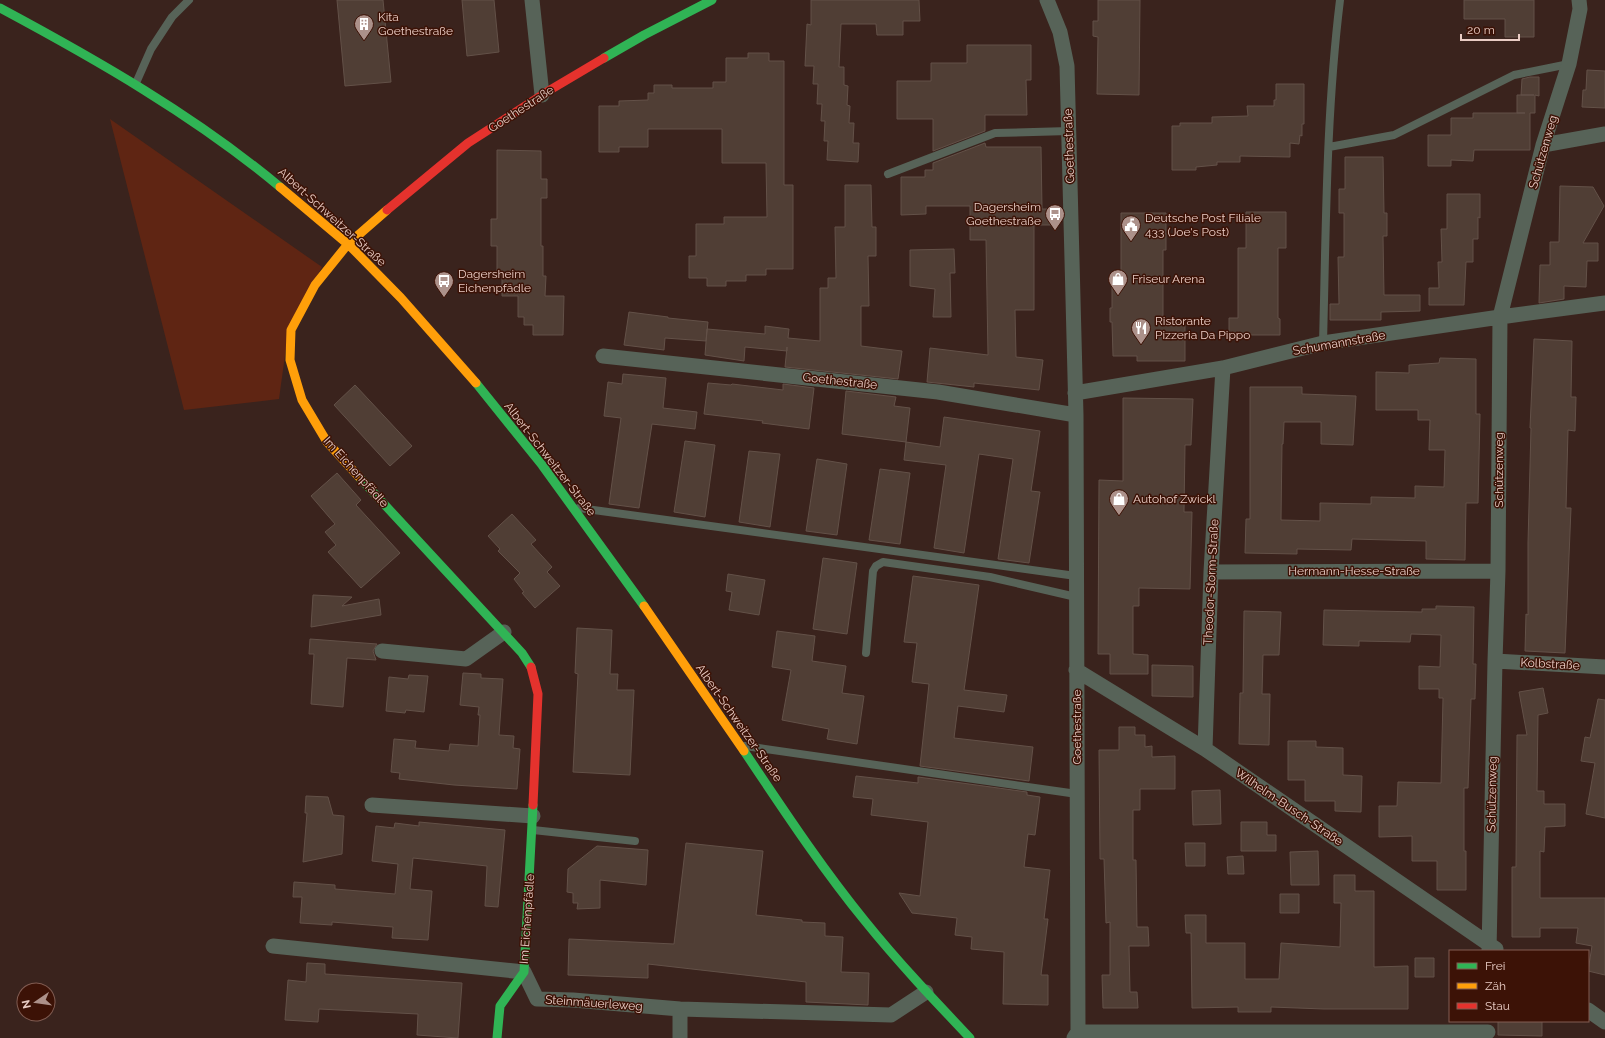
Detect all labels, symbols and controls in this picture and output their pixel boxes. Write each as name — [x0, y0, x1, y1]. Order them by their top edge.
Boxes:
place label: Kita Goethestraße — [378, 10, 453, 38]
building icon: Kita Goethestraße — [353, 13, 375, 41]
scale bar — [1461, 16, 1519, 42]
text: 20 m — [1467, 23, 1495, 37]
street label: Goethestraße — [486, 83, 556, 135]
street label: Goethestraße — [1061, 108, 1077, 184]
street label: Schützenweg — [1526, 114, 1560, 190]
street label: Albert-Schweitzer-Straße — [275, 165, 389, 269]
place label: Dagersheim Goethestraße — [966, 200, 1041, 228]
bus stop icon: Dagersheim Goethestraße — [1044, 203, 1066, 231]
place label: Deutsche Post Filiale 433 (Joe's Post) — [1145, 211, 1261, 239]
public building icon: Deutsche Post Filiale 433 (Joe's Post) — [1120, 214, 1142, 242]
place label: Dagersheim Eichenpfädle — [458, 267, 531, 295]
shop icon: Friseur Arena — [1107, 268, 1129, 296]
bus stop icon: Dagersheim Eichenpfädle — [433, 270, 455, 298]
place label: Friseur Arena — [1132, 272, 1205, 286]
place label: Ristorante Pizzeria Da Pippo — [1155, 314, 1250, 342]
restaurant icon: Ristorante Pizzeria Da Pippo — [1130, 317, 1152, 345]
street label: Schumannstraße — [1292, 328, 1386, 358]
street label: Goethestraße — [802, 370, 878, 392]
street label: Albert-Schweitzer-Straße — [501, 399, 599, 519]
street label: Schützenweg — [1492, 432, 1506, 508]
street label: Im Eichenpfädle — [321, 434, 391, 510]
shop icon: Autohof Zwickl — [1108, 488, 1130, 516]
place label: Autohof Zwickl — [1133, 492, 1217, 506]
street label: Theodor-Storm-Straße — [1201, 519, 1221, 645]
street label: Hermann-Hesse-Straße — [1288, 564, 1420, 578]
street label: Kolbstraße — [1520, 655, 1580, 673]
street label: Albert-Schweitzer-Straße — [693, 662, 785, 784]
street label: Goethestraße — [1070, 690, 1084, 764]
street label: Schützenweg — [1484, 756, 1500, 832]
street label: Wilhelm-Busch-Straße — [1232, 766, 1346, 848]
street label: Im Eichenpfädle — [517, 874, 537, 964]
legend — [1449, 950, 1589, 1022]
text: Frei — [1485, 959, 1505, 973]
text: Zäh — [1485, 979, 1506, 993]
north arrow — [16, 982, 56, 1022]
street label: Steinmäuerleweg — [545, 993, 643, 1013]
text: N — [19, 999, 34, 1010]
text: Stau — [1485, 999, 1510, 1013]

